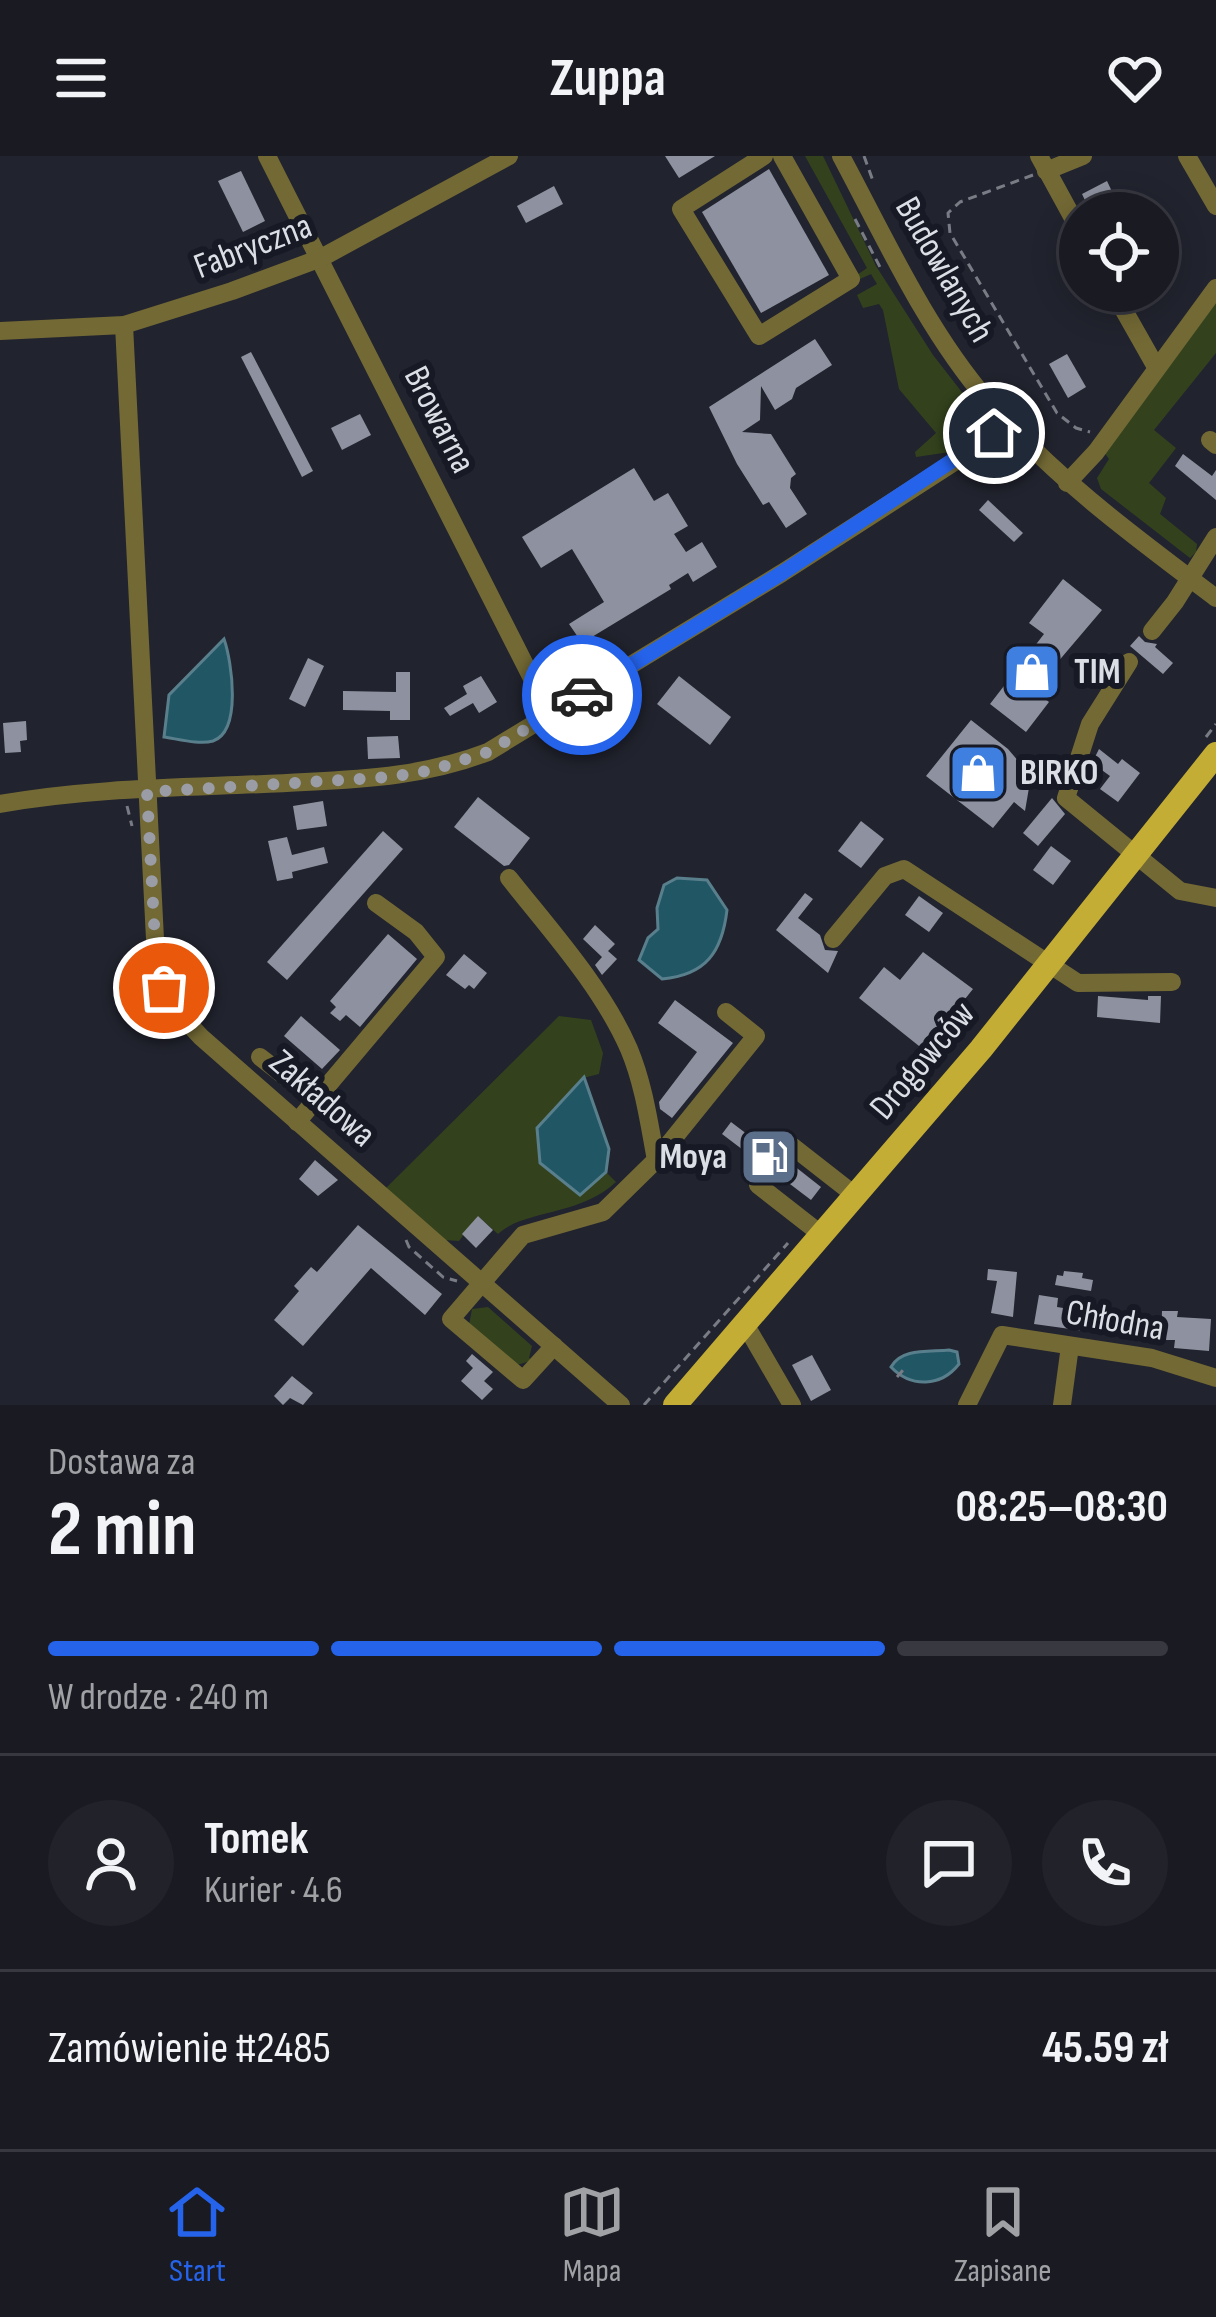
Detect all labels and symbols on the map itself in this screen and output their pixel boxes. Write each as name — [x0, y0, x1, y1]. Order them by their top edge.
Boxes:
street label: Budowlanych — [885, 190, 1003, 350]
street label: Fabryczna — [188, 205, 318, 289]
street label: Browarna — [394, 360, 484, 480]
pin — [943, 382, 1045, 484]
courier — [522, 635, 642, 755]
shop icon: TIM — [1001, 641, 1063, 703]
place label: TIM — [1074, 651, 1120, 694]
shop icon: BIRKO — [947, 742, 1009, 804]
place label: BIRKO — [1020, 752, 1098, 795]
pin — [113, 937, 215, 1039]
street label: Drogowców — [861, 993, 985, 1129]
street label: Zakładowa — [260, 1041, 384, 1157]
fuel station icon: Moya — [738, 1126, 800, 1188]
place label: Moya — [660, 1136, 727, 1179]
street label: Chłodna — [1063, 1291, 1167, 1351]

